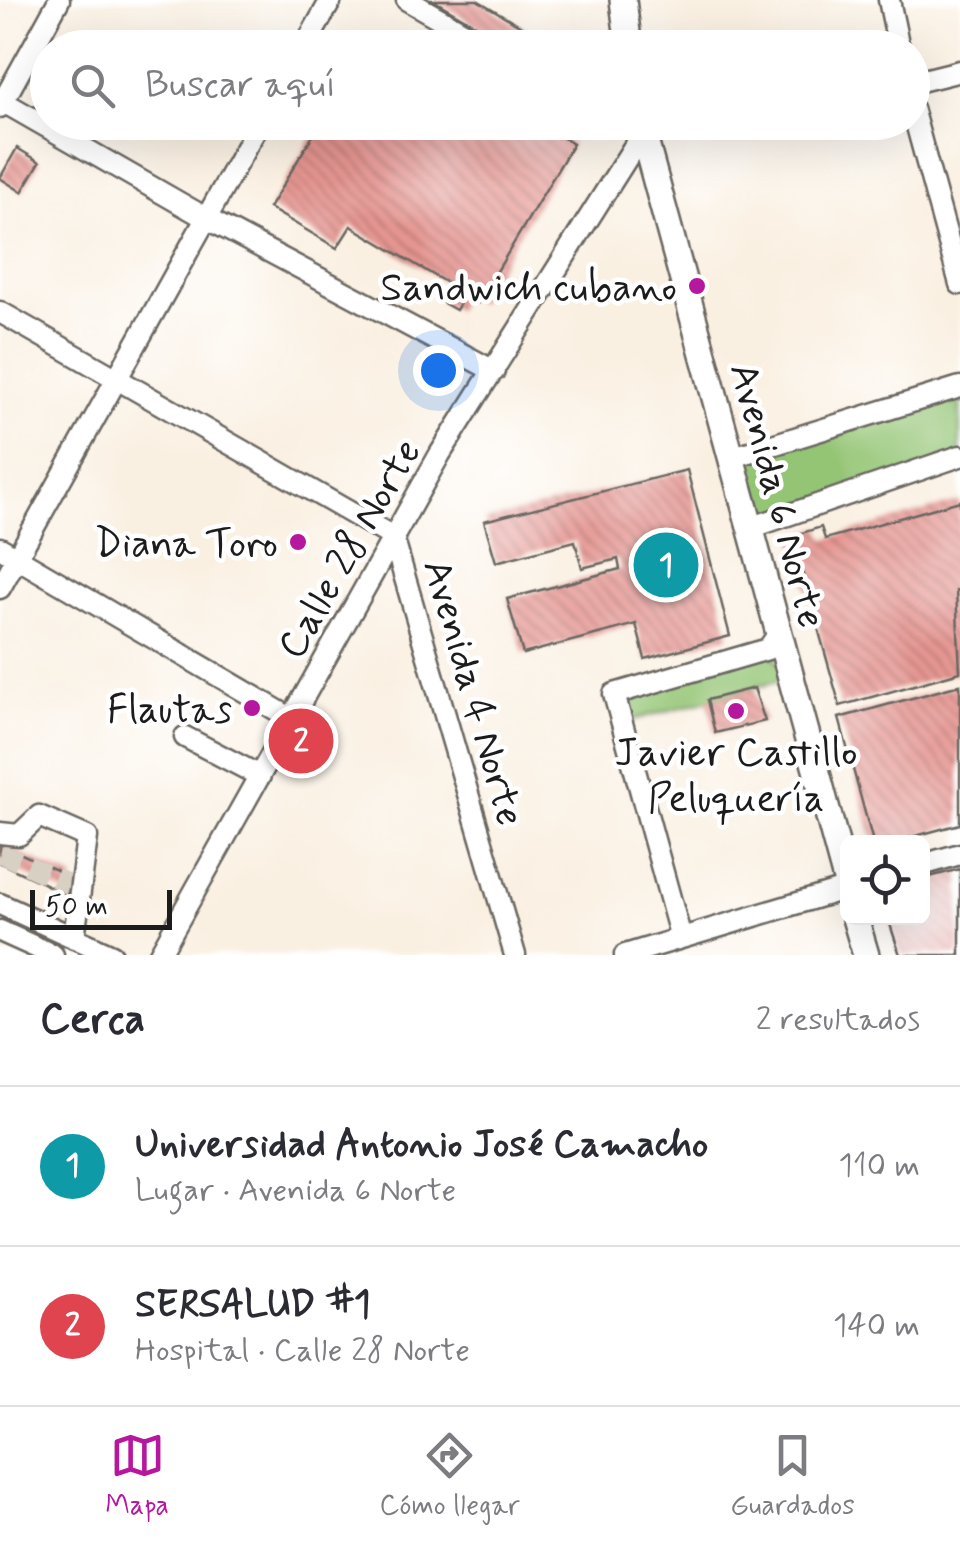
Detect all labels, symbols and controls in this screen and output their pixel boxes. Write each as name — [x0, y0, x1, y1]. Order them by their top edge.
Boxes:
search box — [30, 30, 930, 140]
icon: search — [65, 58, 120, 113]
text: Buscar aquí — [145, 61, 336, 110]
place label: Sandwich cubano — [380, 263, 677, 315]
marker: Sandwich cubano — [686, 275, 708, 297]
your location — [413, 345, 464, 396]
street label: Avenida 6 Norte — [716, 358, 836, 634]
street label: Calle 28 Norte — [267, 430, 434, 669]
place label: Diana Toro — [95, 519, 278, 571]
pin: 1 — [634, 528, 698, 602]
marker: Diana Toro — [287, 531, 309, 553]
street label: Avenida 4 Norte — [409, 553, 535, 832]
place label: Flautas — [107, 685, 232, 737]
marker: Flautas — [241, 697, 263, 719]
marker: Javier Castillo Peluquería — [725, 700, 747, 722]
pin: 2 — [268, 704, 334, 778]
place label: Javier Castillo Peluquería — [615, 728, 858, 826]
map controls — [840, 835, 930, 925]
button: locate — [840, 835, 930, 925]
scale bar — [30, 885, 172, 930]
text: 50 m — [45, 889, 108, 926]
text: Cerca — [40, 993, 145, 1048]
text: 2 resultados — [756, 999, 920, 1041]
text: Universidad Antonio José Camacho — [135, 1121, 708, 1170]
text: 1 — [65, 1145, 80, 1187]
text: 110 m — [839, 1145, 920, 1187]
text: Lugar · Avenida 6 Norte — [135, 1170, 456, 1212]
text: SERSALUD #1 — [135, 1281, 371, 1330]
text: 2 — [65, 1305, 80, 1347]
text: 140 m — [833, 1305, 920, 1347]
text: Hospital · Calle 28 Norte — [135, 1330, 470, 1372]
tab: Mapa — [105, 1428, 169, 1525]
tab: Cómo llegar — [380, 1428, 520, 1525]
tab: Guardados — [730, 1428, 855, 1525]

